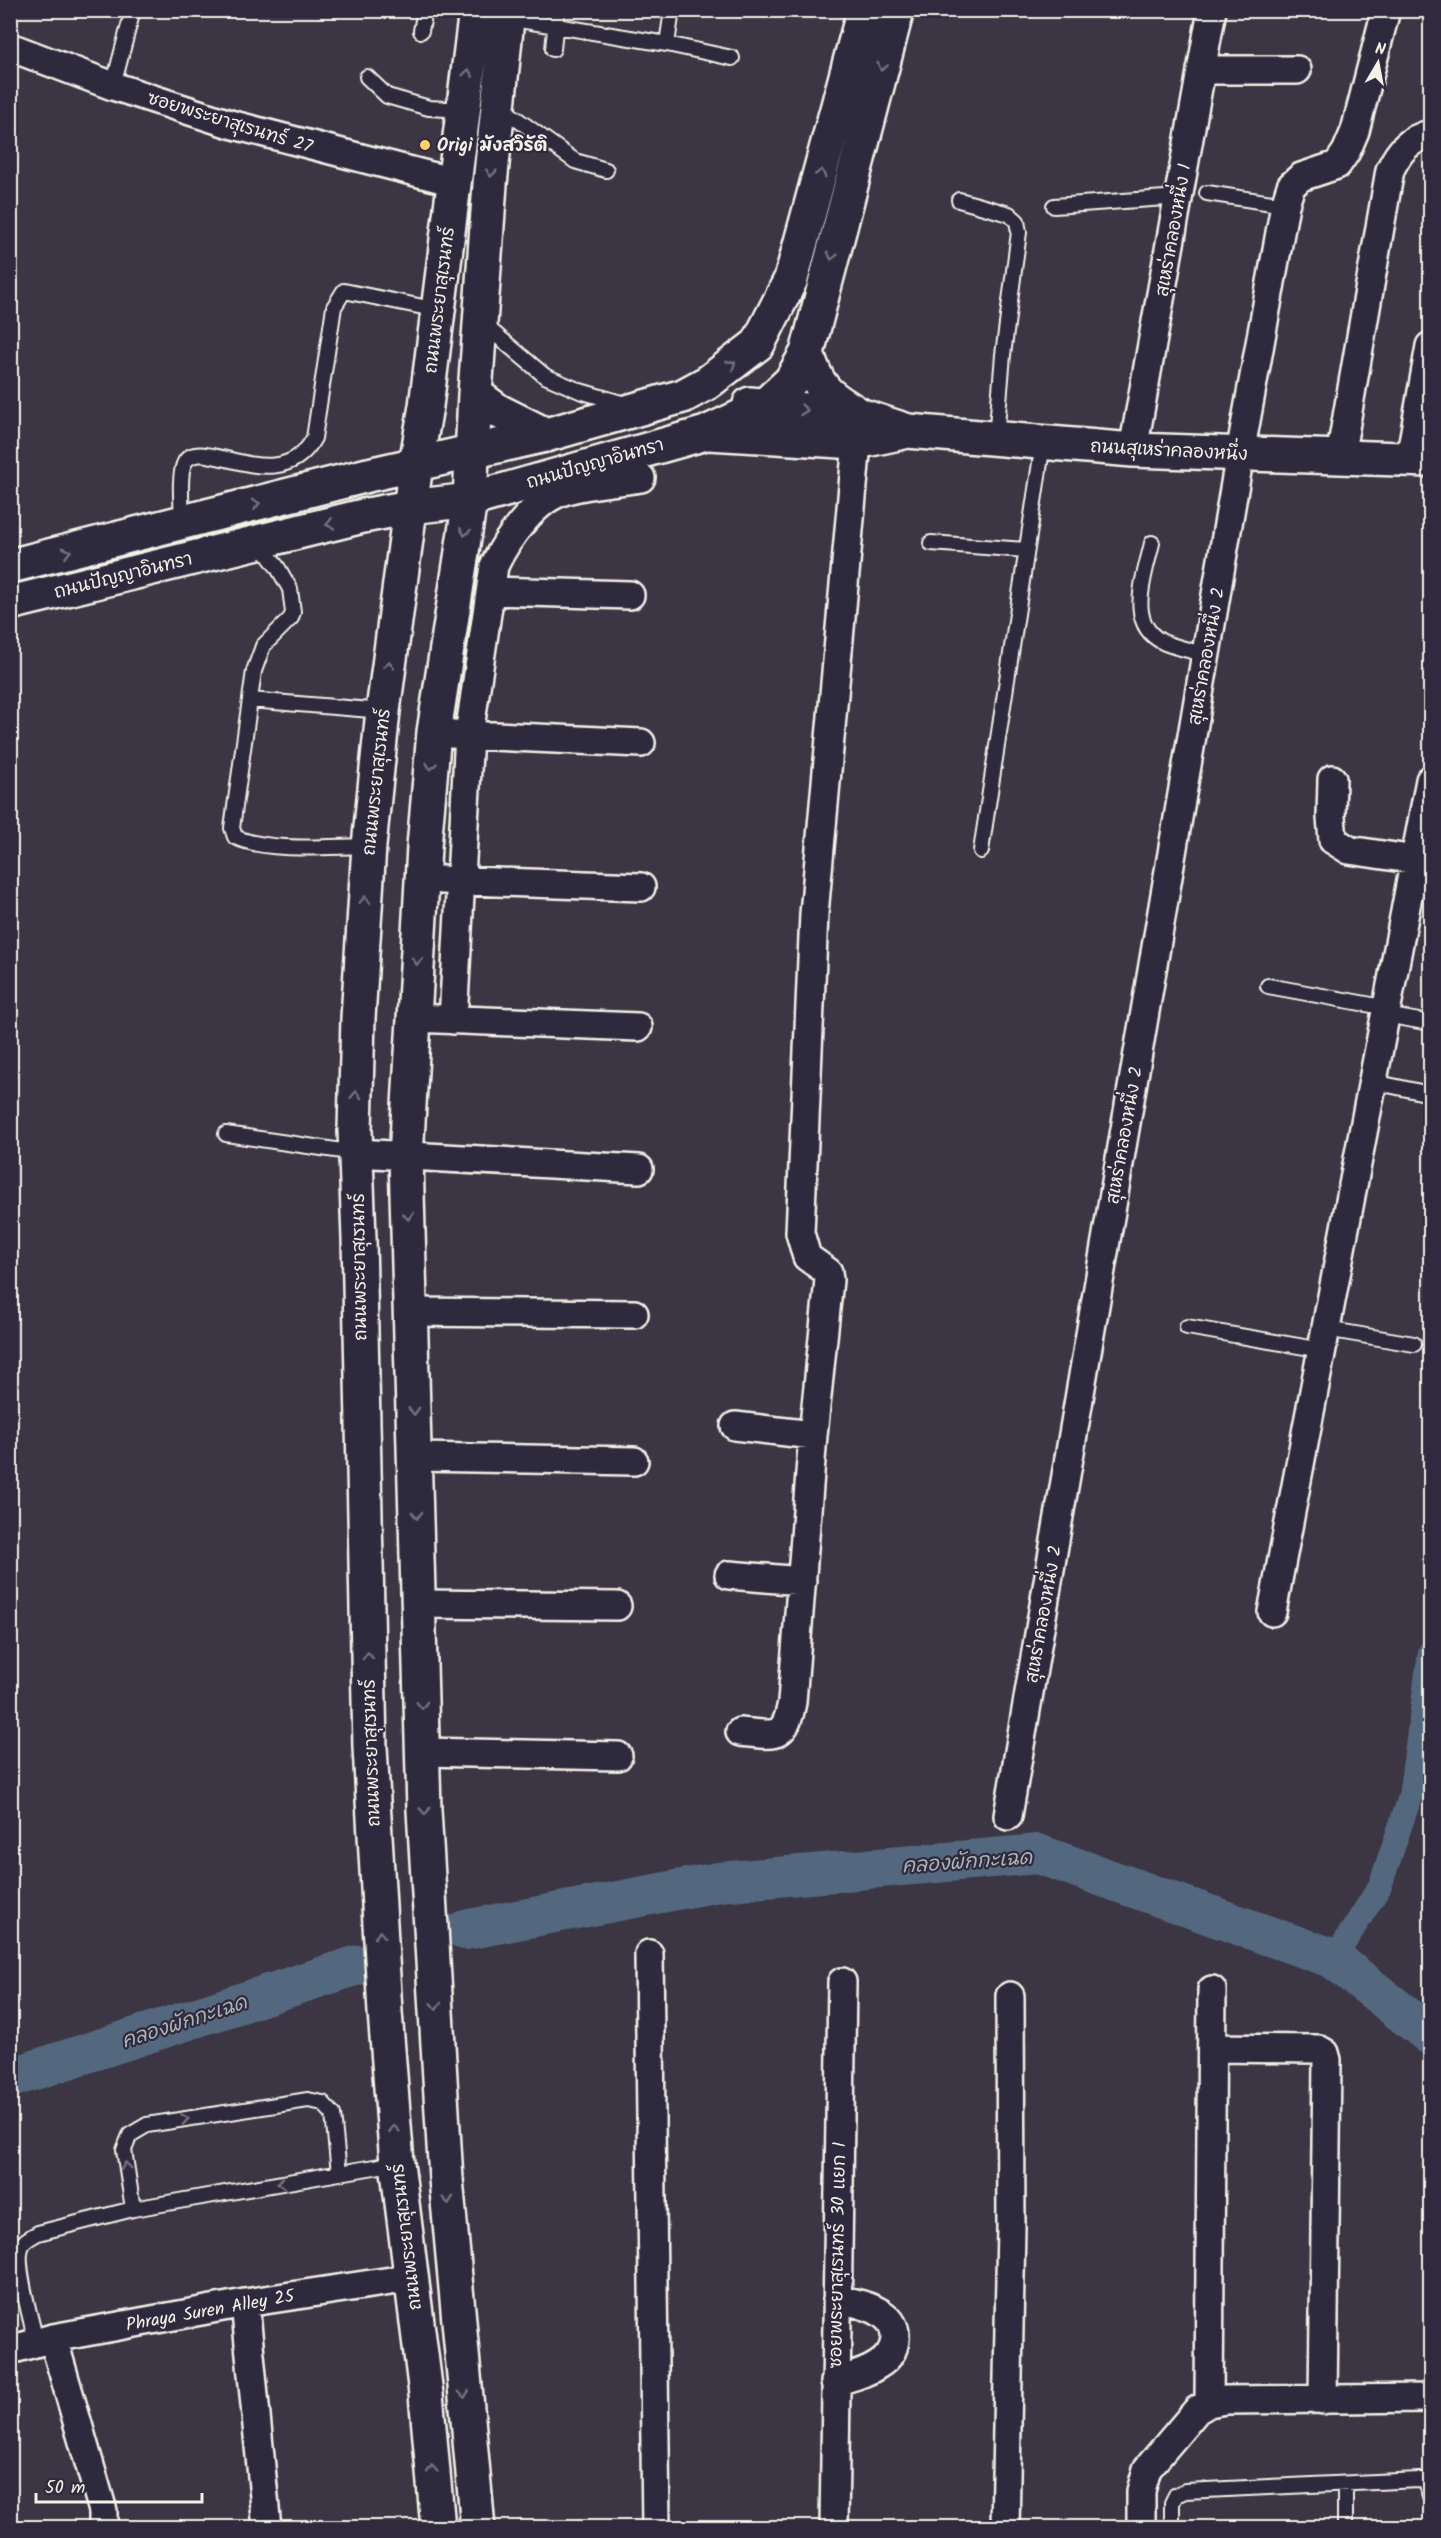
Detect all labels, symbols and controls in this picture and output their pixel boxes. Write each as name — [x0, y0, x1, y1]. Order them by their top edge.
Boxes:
north arrow — [1348, 33, 1408, 93]
text: N — [1373, 37, 1387, 63]
one-way arrow — [877, 61, 889, 72]
one-way arrow — [461, 68, 474, 77]
street label: ซอยพระยาสุเรนทร์ 27 — [143, 85, 316, 163]
place label: Origi มังสวิรัติ — [437, 132, 548, 161]
marker: Origi มังสวิรัติ — [418, 138, 432, 152]
street label: สุเหร่าคลองหนึ่ง 1 — [1144, 161, 1200, 299]
one-way arrow — [813, 168, 826, 178]
one-way arrow — [485, 169, 498, 178]
street label: ถนนพระยาสุเรนทร์ — [417, 224, 464, 375]
one-way arrow — [827, 251, 840, 261]
one-way arrow — [725, 360, 736, 371]
one-way arrow — [799, 403, 808, 416]
street label: ถนนสุเหร่าคลองหนึ่ง — [1089, 429, 1249, 470]
street label: ถนนปัญญาอินทรา — [523, 431, 668, 498]
one-way arrow — [251, 498, 261, 511]
one-way arrow — [325, 517, 335, 530]
one-way arrow — [460, 527, 472, 537]
street label: ถนนปัญญาอินทรา — [51, 545, 196, 608]
one-way arrow — [61, 547, 72, 559]
street label: สุเหร่าคลองหนึ่ง 2 — [1177, 584, 1234, 727]
one-way arrow — [383, 660, 395, 669]
street label: ถนนพระยาสุเรนทร์ — [355, 707, 400, 857]
one-way arrow — [425, 762, 438, 771]
one-way arrow — [358, 896, 371, 905]
one-way arrow — [411, 956, 424, 965]
street label: สุเหร่าคลองหนึ่ง 2 — [1095, 1063, 1152, 1206]
one-way arrow — [350, 1091, 362, 1100]
street label: ถนนพระยาสุเรนทร์ — [345, 1192, 376, 1341]
one-way arrow — [401, 1211, 414, 1220]
one-way arrow — [407, 1406, 420, 1415]
one-way arrow — [410, 1511, 423, 1520]
street label: สุเหร่าคลองหนึ่ง 2 — [1014, 1542, 1071, 1685]
one-way arrow — [362, 1652, 374, 1661]
street label: ถนนพระยาสุเรนทร์ — [355, 1678, 390, 1827]
one-way arrow — [415, 1700, 428, 1709]
one-way arrow — [418, 1806, 431, 1815]
water label: คลองผักกะเฉด — [901, 1842, 1034, 1883]
one-way arrow — [374, 1930, 387, 1939]
water label: คลองผักกะเฉด — [118, 1987, 253, 2058]
one-way arrow — [429, 2001, 442, 2010]
one-way arrow — [180, 2114, 190, 2126]
one-way arrow — [388, 2125, 401, 2134]
street label: ซอยพระยาสุเรนทร์ 30 แยก 1 — [822, 2141, 855, 2369]
one-way arrow — [121, 2161, 133, 2170]
street label: ถนนพระยาสุเรนทร์ — [384, 2161, 431, 2312]
one-way arrow — [277, 2176, 287, 2189]
one-way arrow — [441, 2196, 454, 2205]
street label: Phraya Suren Alley 25 — [124, 2282, 298, 2341]
one-way arrow — [457, 2390, 470, 2399]
one-way arrow — [426, 2465, 439, 2474]
scale bar — [36, 2466, 202, 2504]
text: 50 m — [45, 2474, 85, 2503]

